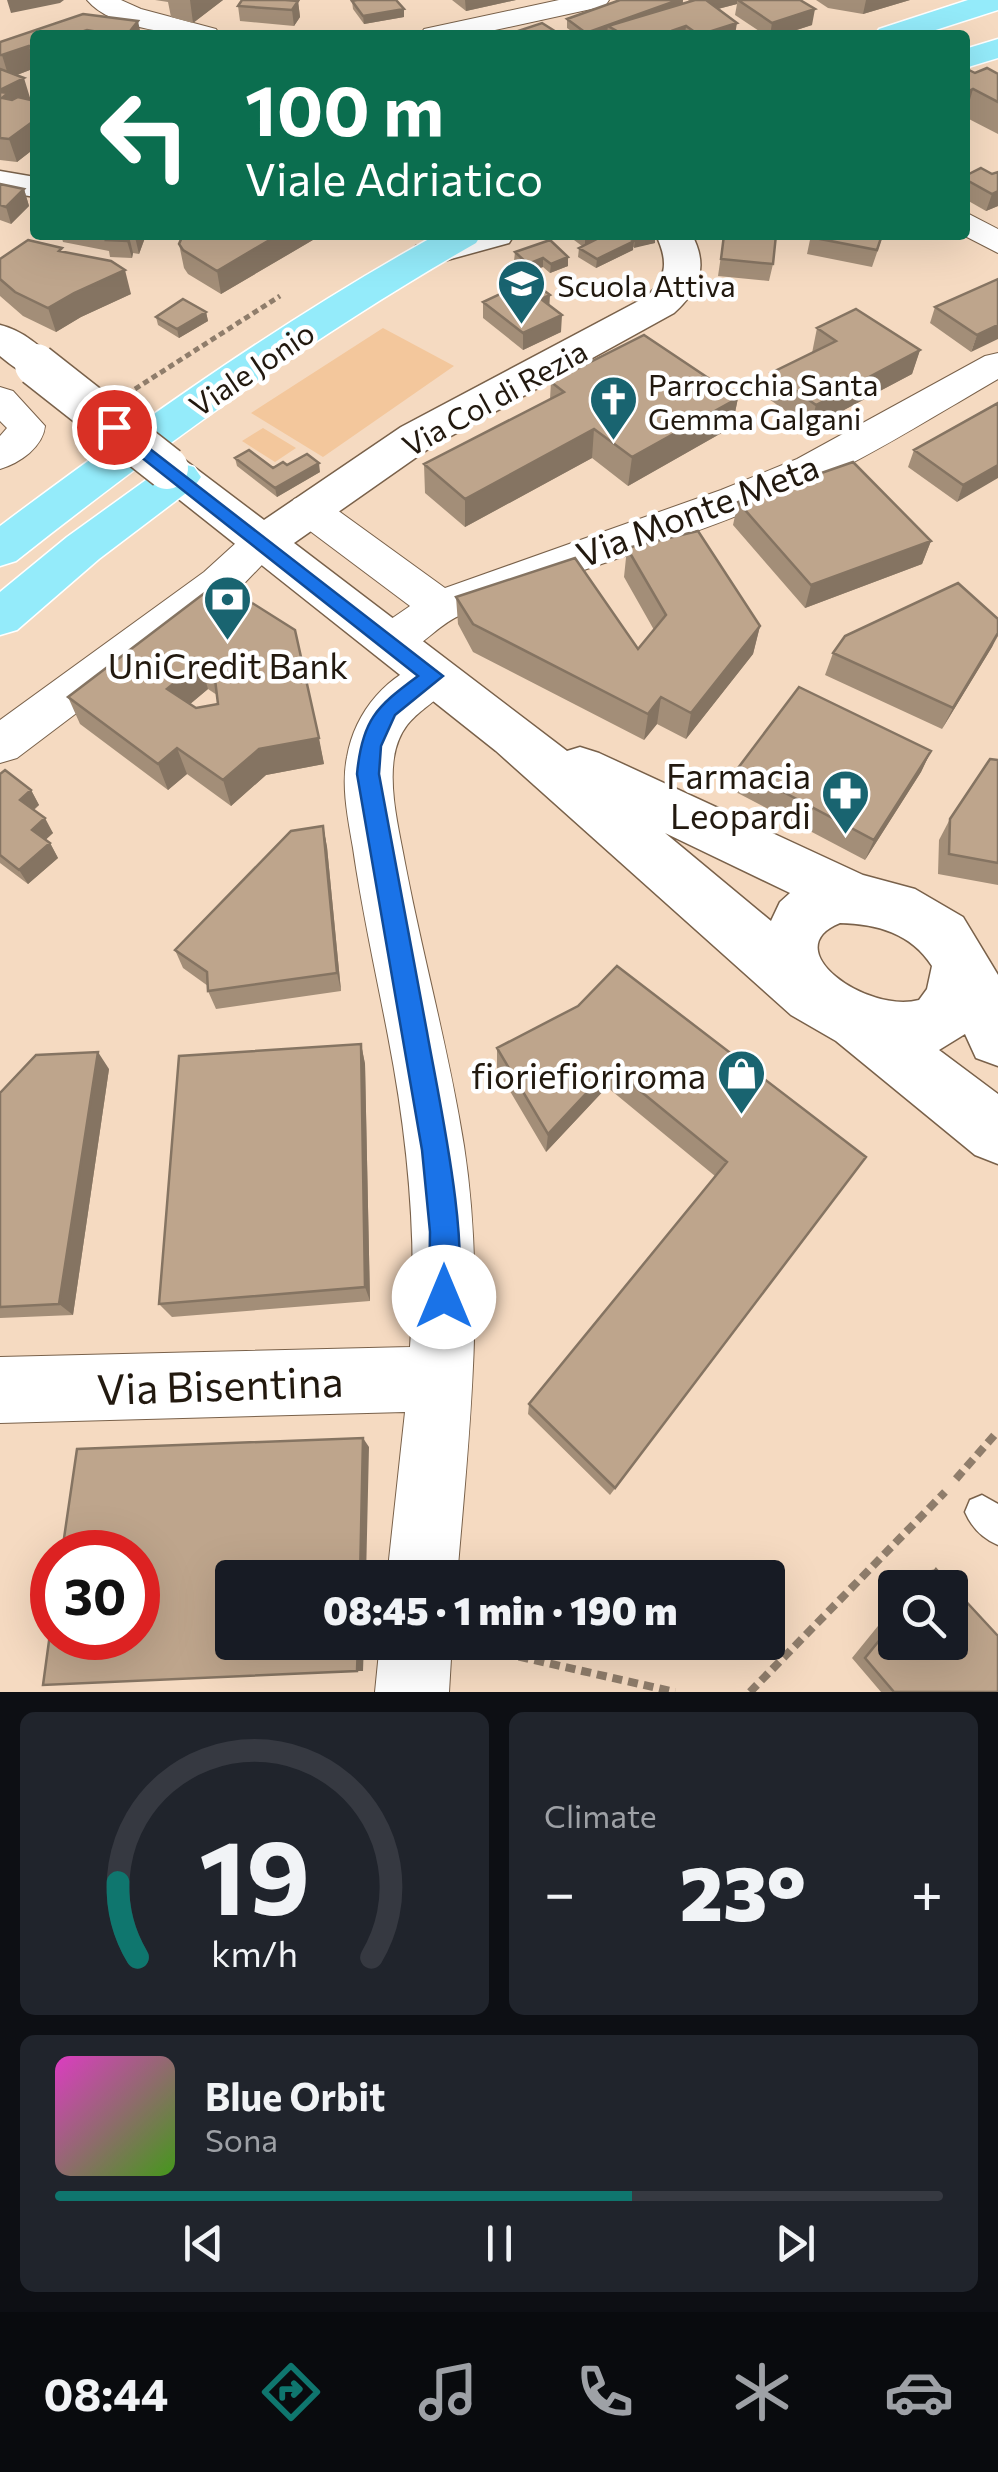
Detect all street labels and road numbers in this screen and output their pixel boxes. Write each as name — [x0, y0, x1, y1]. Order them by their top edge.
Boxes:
street label: Viale Jonio — [182, 313, 320, 423]
street label: Via Col di Rezia — [395, 331, 593, 463]
street label: Via Monte Meta — [570, 443, 824, 575]
street label: Via Bisentina — [96, 1354, 344, 1414]

